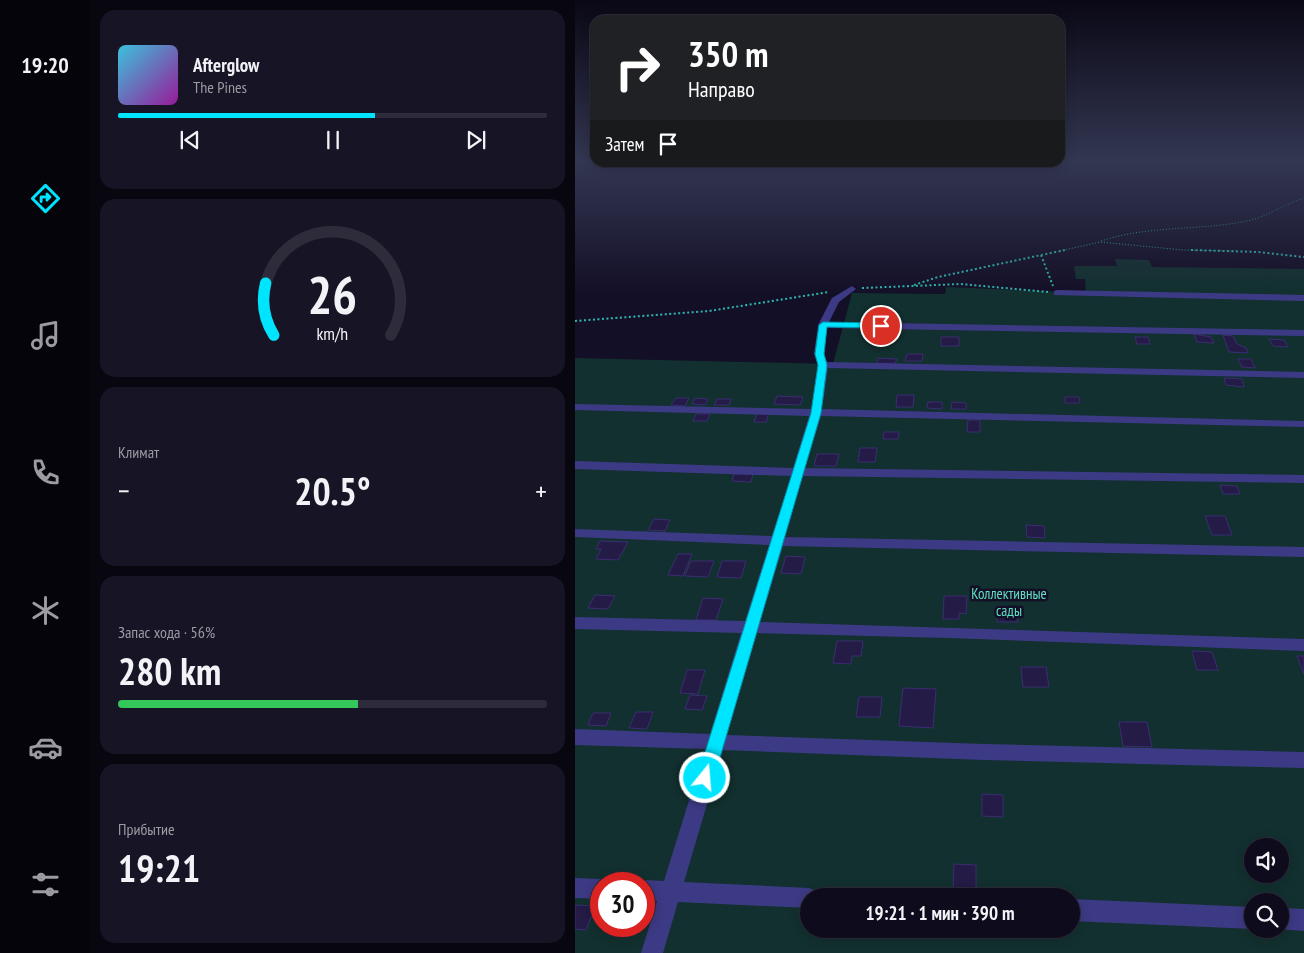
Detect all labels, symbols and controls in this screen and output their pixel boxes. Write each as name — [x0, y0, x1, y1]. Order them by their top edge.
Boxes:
text: 350 m — [688, 31, 769, 77]
icon: right — [605, 35, 670, 100]
text: 19:20 — [21, 51, 69, 79]
text: Afterglow — [193, 53, 259, 77]
text: Направо — [688, 75, 755, 103]
text: The Pines — [193, 77, 247, 97]
icon: previous — [176, 126, 204, 154]
icon: pause — [319, 126, 347, 154]
icon: next — [462, 126, 490, 154]
icon: arrive — [654, 130, 682, 158]
text: Затем — [605, 132, 644, 156]
icon: directions — [28, 181, 63, 216]
text: 26 — [308, 261, 357, 328]
pin — [860, 305, 902, 347]
icon: arrive — [867, 312, 895, 340]
icon: music — [28, 318, 63, 353]
text: km/h — [317, 322, 348, 345]
text: Климат — [118, 442, 159, 462]
icon: phone — [28, 455, 63, 490]
text: 20.5° — [294, 466, 371, 515]
text: − — [118, 472, 130, 509]
text: + — [535, 472, 547, 509]
park label: Коллективные сады — [971, 584, 1047, 620]
icon: climate — [28, 593, 63, 628]
text: Запас хода · 56% — [118, 622, 215, 642]
text: 280 km — [118, 646, 221, 695]
icon: car — [28, 730, 63, 765]
position arrow — [678, 751, 730, 803]
text: Прибытие — [118, 819, 175, 839]
map controls — [1244, 838, 1289, 938]
button: sound — [1244, 838, 1289, 883]
text: 19:21 — [118, 843, 200, 892]
icon: filters — [28, 867, 63, 902]
speed limit sign: 30 — [590, 872, 655, 937]
button: search — [1244, 893, 1289, 938]
text: 19:21 · 1 мин · 390 m — [866, 901, 1014, 925]

